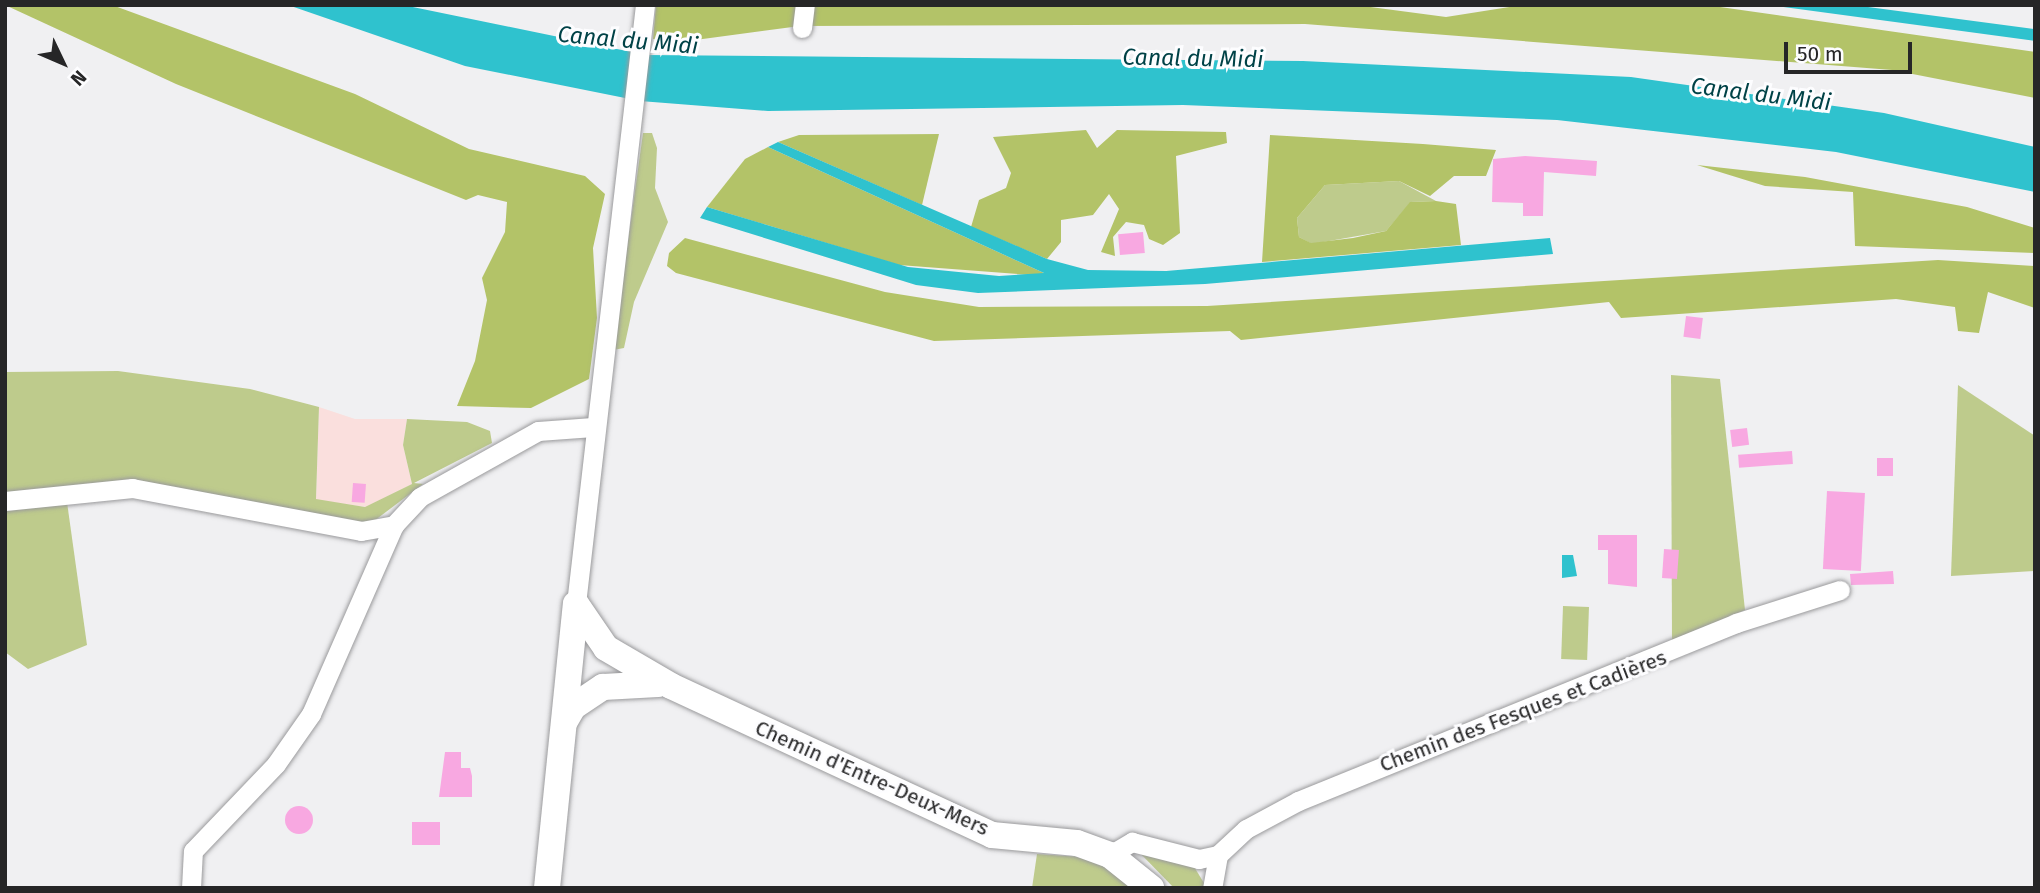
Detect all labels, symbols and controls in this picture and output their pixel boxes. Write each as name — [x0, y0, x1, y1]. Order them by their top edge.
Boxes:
water label: Canal du Midi — [556, 20, 700, 60]
north arrow — [28, 28, 98, 98]
scale bar — [1788, 28, 1916, 72]
text: 50 m — [1797, 41, 1843, 67]
water label: Canal du Midi — [1122, 43, 1264, 73]
text: N — [66, 65, 91, 90]
water label: Canal du Midi — [1689, 72, 1833, 116]
street label: Chemin des Fesques et Cadières — [1376, 645, 1670, 777]
street label: Chemin d'Entre-Deux-Mers — [751, 715, 993, 841]

